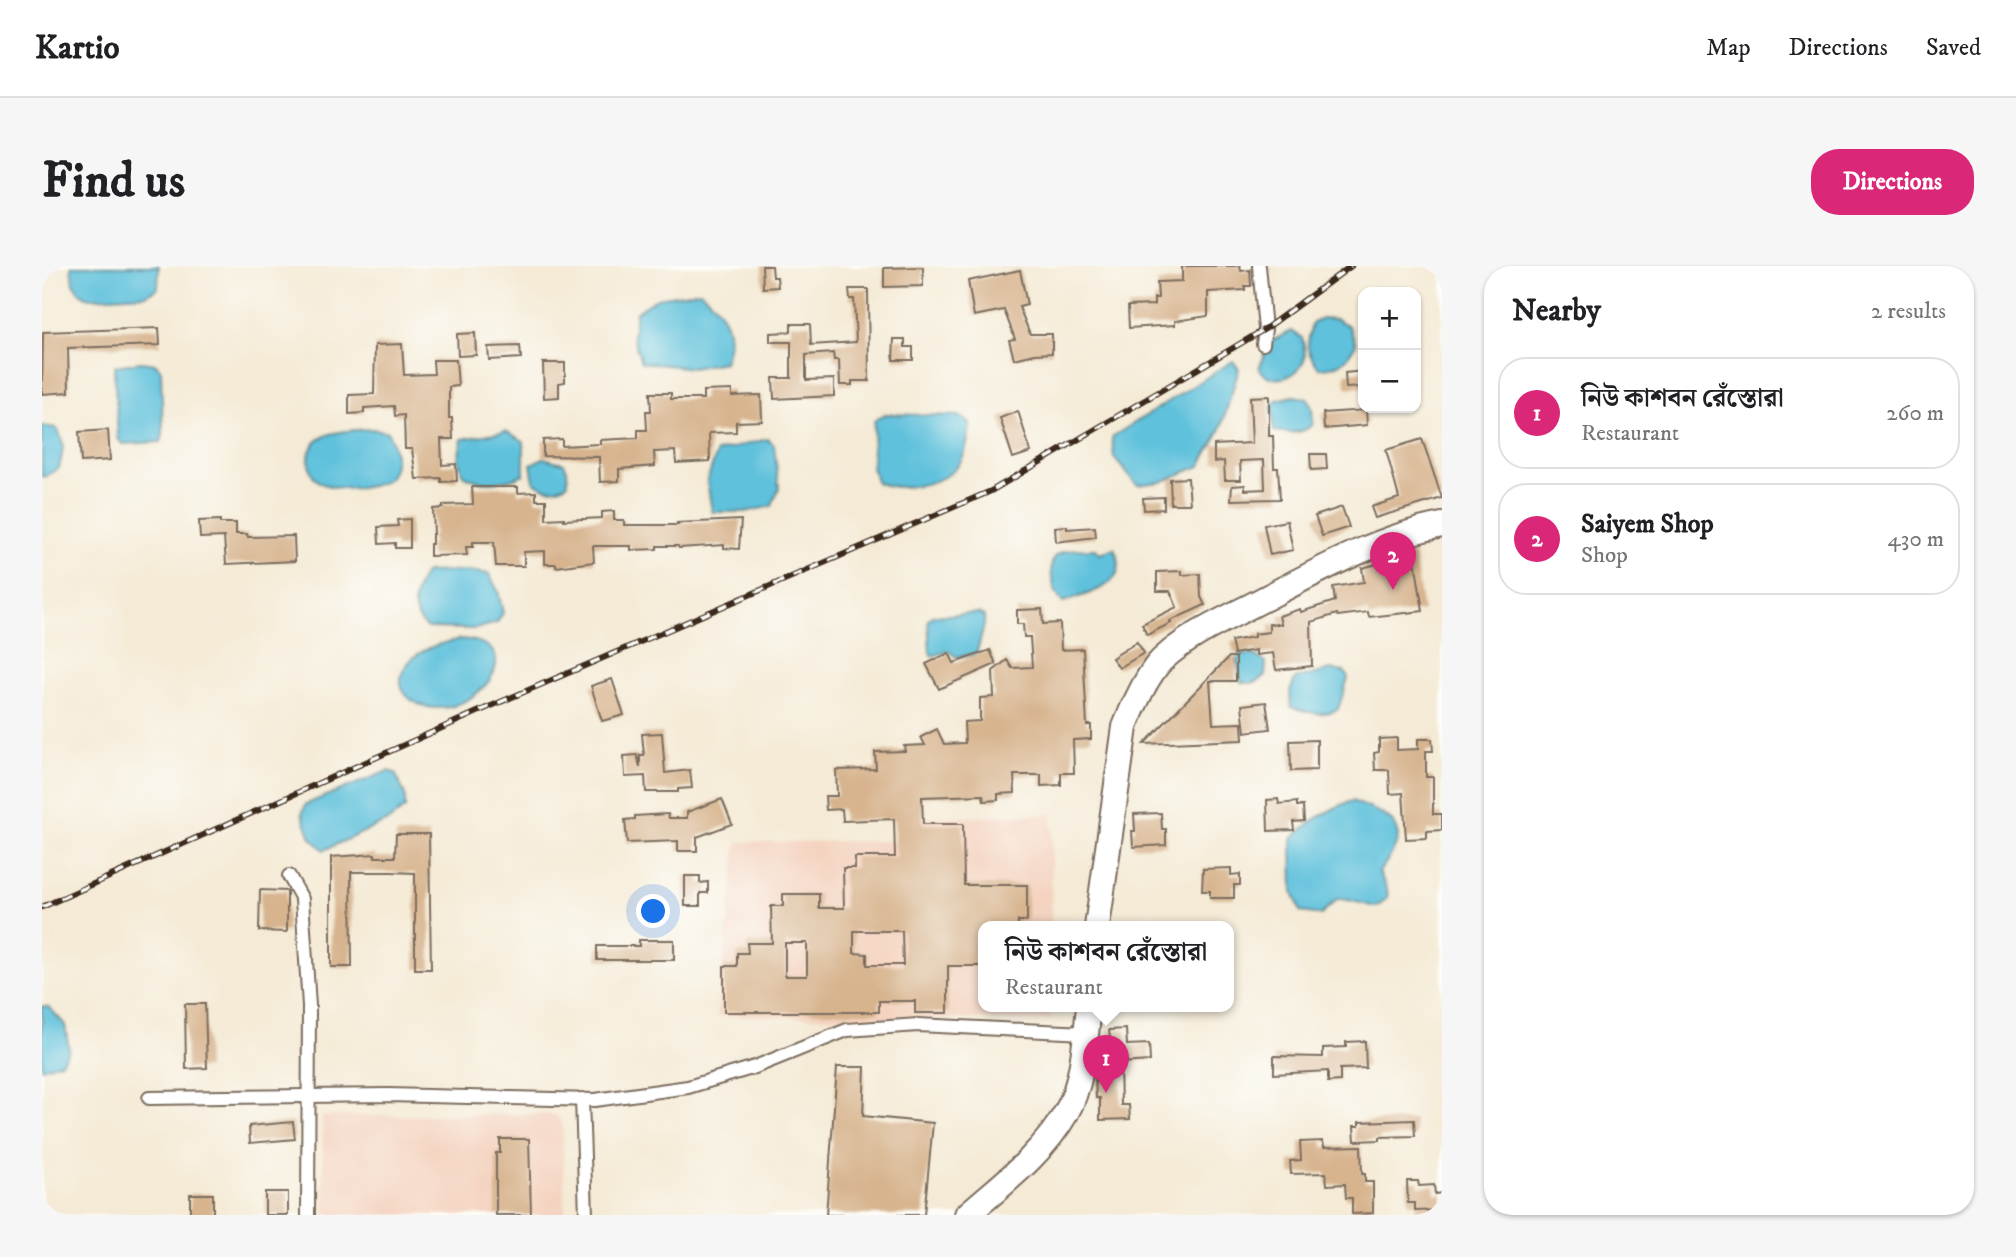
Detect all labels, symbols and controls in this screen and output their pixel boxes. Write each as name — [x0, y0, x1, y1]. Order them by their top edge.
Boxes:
text: Kartio — [35, 28, 120, 69]
text: Map — [1706, 33, 1751, 63]
text: Directions — [1789, 33, 1888, 63]
text: Saved — [1926, 33, 1981, 63]
button: Directions — [1811, 149, 1974, 215]
text: Find us — [42, 151, 185, 213]
map controls — [1358, 287, 1421, 413]
button: + — [1358, 287, 1421, 350]
text: Nearby — [1512, 293, 1601, 330]
text: 2 results — [1871, 297, 1946, 326]
button: − — [1358, 350, 1421, 413]
text: নিউ কাশবন রেঁস্তোরা — [1581, 382, 1784, 415]
text: 1 — [1533, 399, 1541, 428]
text: 260 m — [1886, 399, 1944, 428]
text: Restaurant — [1581, 419, 1679, 448]
text: Saiyem Shop — [1581, 508, 1713, 541]
text: 2 — [1531, 525, 1543, 554]
text: 430 m — [1888, 525, 1944, 554]
pin: 2 — [1370, 532, 1416, 590]
text: Shop — [1581, 541, 1628, 570]
your location — [636, 894, 670, 928]
popup — [978, 921, 1234, 1012]
text: নিউ কাশবন রেঁস্তোরা — [1005, 936, 1207, 969]
text: Restaurant — [1005, 973, 1103, 1002]
pin: 1 — [1083, 1035, 1129, 1093]

